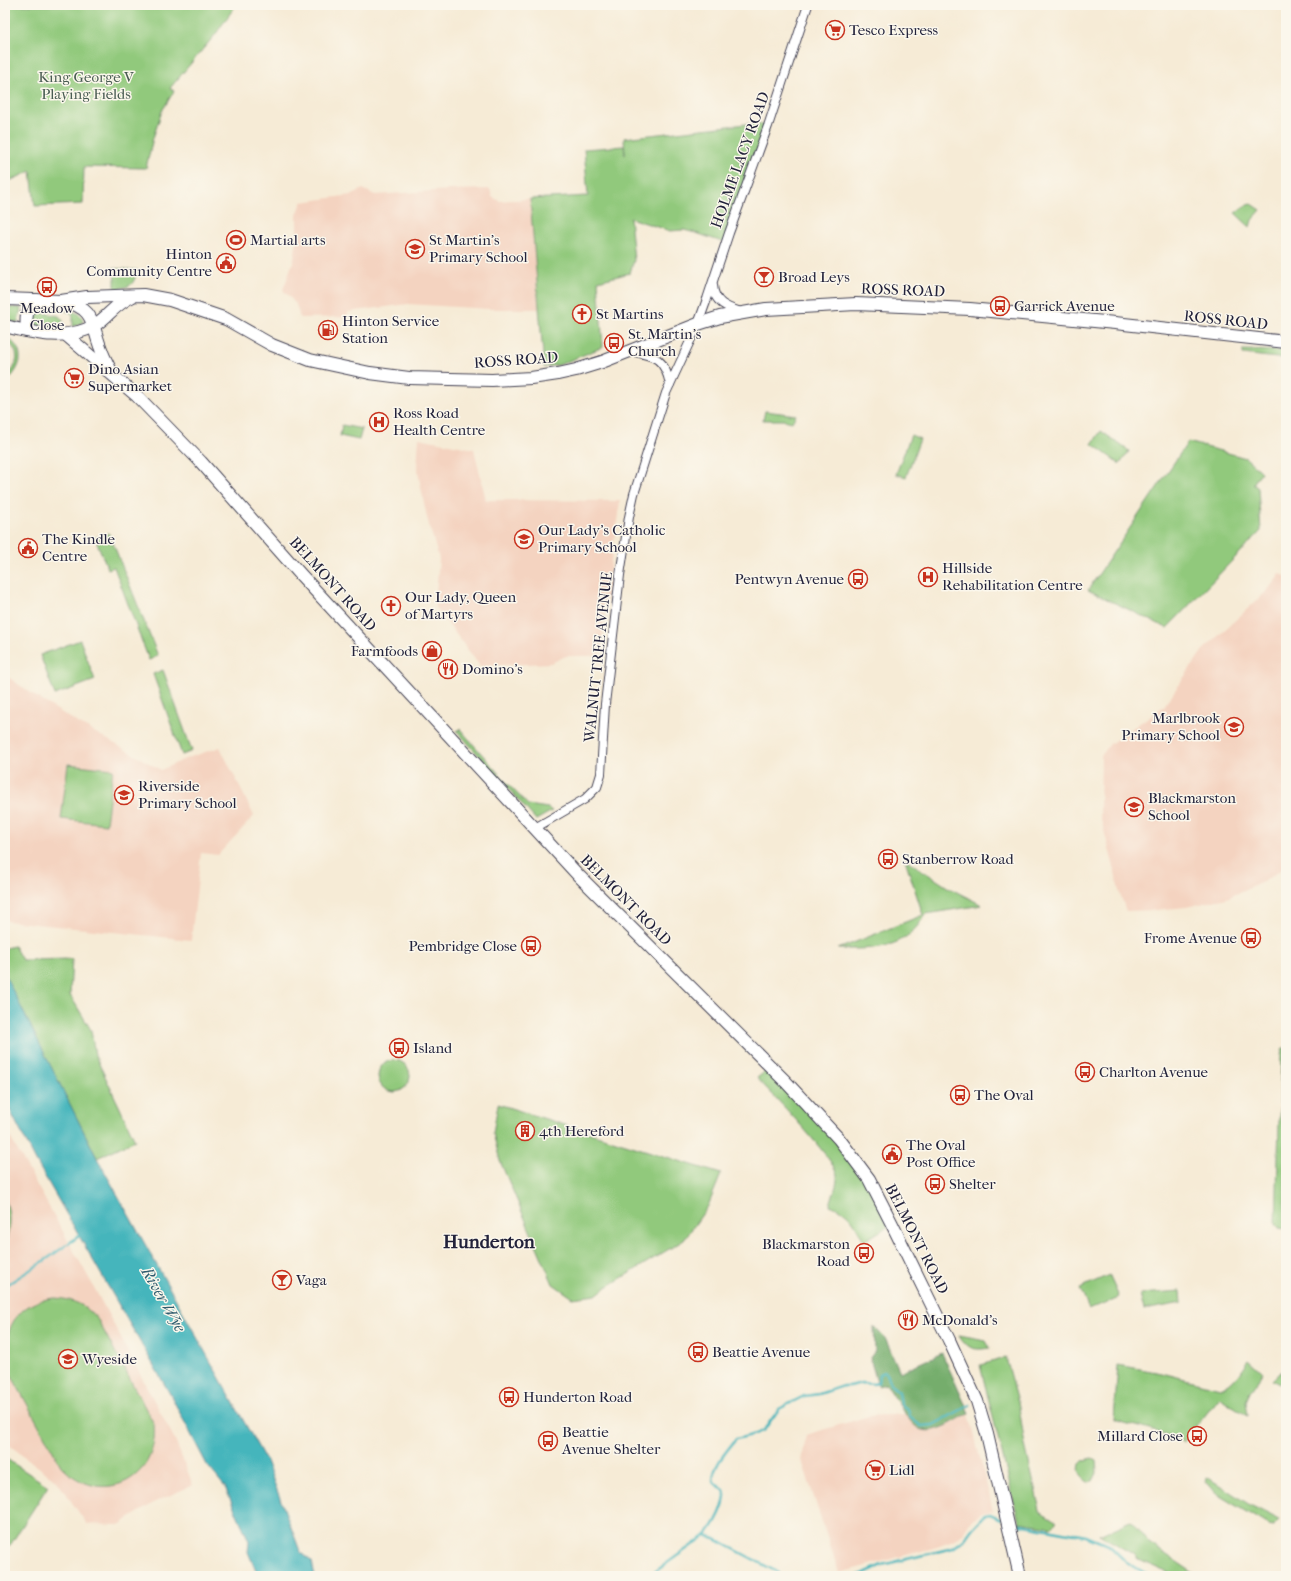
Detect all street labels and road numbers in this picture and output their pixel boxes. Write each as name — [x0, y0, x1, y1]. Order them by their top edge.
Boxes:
street label: HOLME LACY ROAD — [707, 89, 773, 231]
street label: ROSS ROAD — [861, 280, 945, 300]
street label: ROSS ROAD — [1183, 307, 1269, 333]
street label: ROSS ROAD — [473, 348, 559, 372]
street label: BELMONT ROAD — [286, 533, 380, 635]
street label: WALNUT TREE AVENUE — [580, 571, 616, 744]
street label: BELMONT ROAD — [577, 851, 675, 949]
street label: BELMONT ROAD — [882, 1181, 952, 1297]

